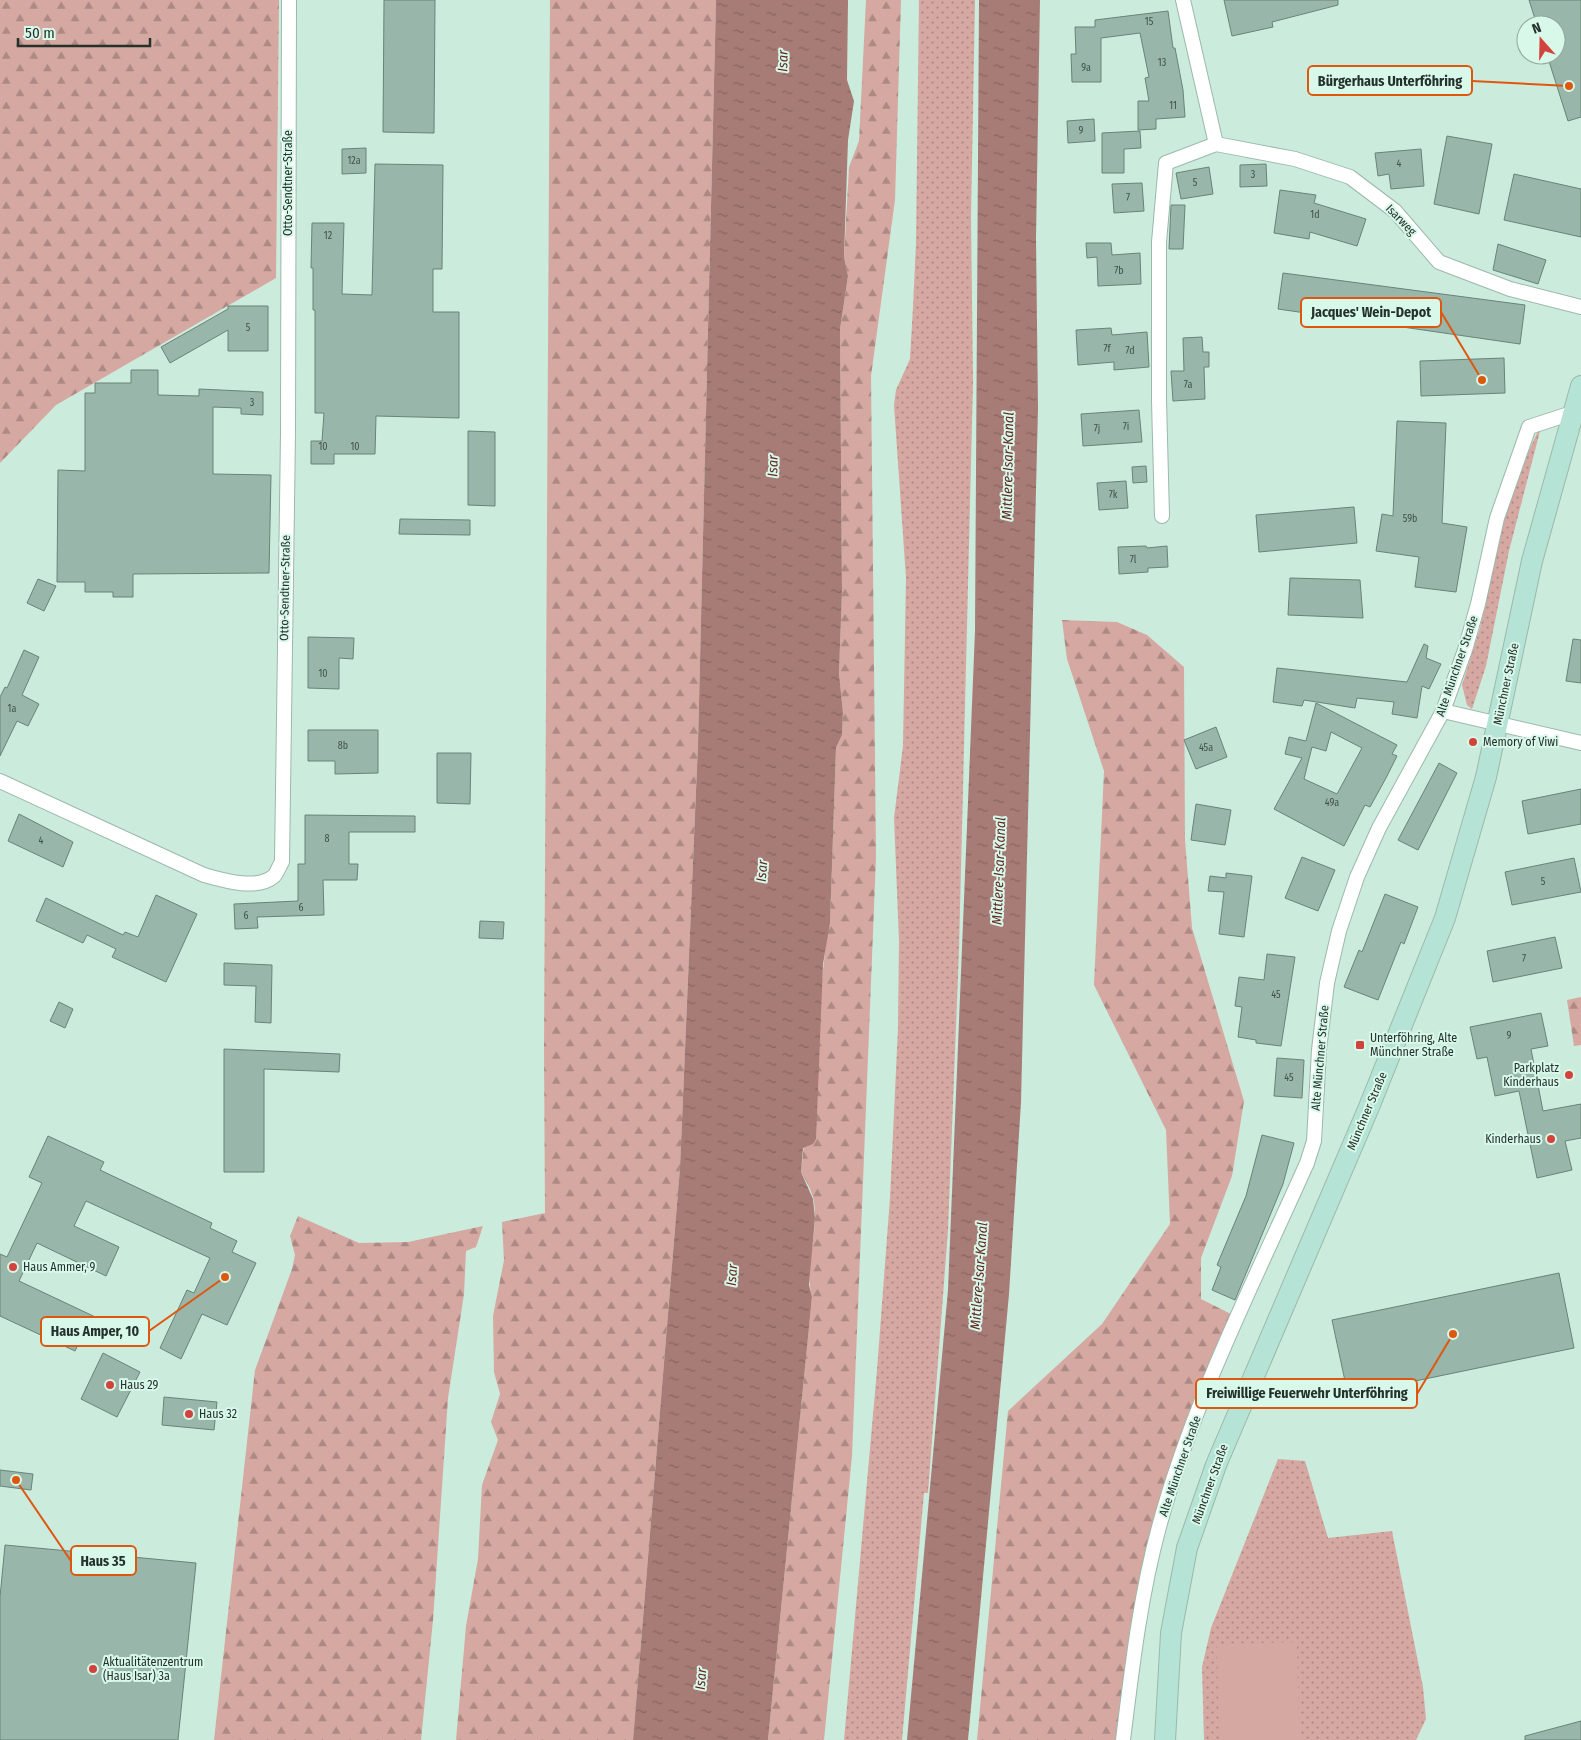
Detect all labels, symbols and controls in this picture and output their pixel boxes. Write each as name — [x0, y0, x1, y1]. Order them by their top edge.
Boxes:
scale bar — [18, 15, 150, 47]
north arrow — [1516, 15, 1566, 65]
house number: 15 — [1145, 16, 1154, 28]
text: N — [1530, 19, 1544, 38]
text: 50 m — [25, 24, 55, 42]
water label: Isar — [774, 49, 792, 72]
house number: 13 — [1158, 57, 1167, 69]
house number: 9a — [1081, 62, 1091, 74]
callout: Bürgerhaus Unterföhring — [1308, 66, 1472, 95]
text: Bürgerhaus Unterföhring — [1318, 73, 1462, 90]
house number: 11 — [1169, 100, 1177, 112]
house number: 9 — [1079, 125, 1084, 137]
street label: Otto-Sendtner-Straße — [281, 130, 295, 236]
house number: 12a — [347, 155, 361, 167]
house number: 4 — [1397, 158, 1402, 170]
house number: 3 — [1251, 169, 1256, 181]
house number: 5 — [1193, 177, 1198, 189]
house number: 7 — [1126, 192, 1130, 204]
street label: Isarweg — [1383, 202, 1419, 239]
house number: 1d — [1310, 209, 1320, 221]
house number: 12 — [324, 230, 333, 242]
house number: 7b — [1114, 265, 1124, 277]
callout: Jacques' Wein-Depot — [1301, 298, 1441, 327]
text: Jacques' Wein-Depot — [1310, 304, 1432, 321]
house number: 5 — [246, 322, 251, 334]
house number: 7f — [1103, 343, 1111, 355]
house number: 7d — [1125, 345, 1135, 357]
house number: 7a — [1184, 379, 1192, 391]
house number: 3 — [250, 397, 255, 409]
water label: Mittlere-Isar-Kanal — [999, 412, 1017, 520]
house number: 7i — [1123, 421, 1129, 433]
house number: 7j — [1094, 423, 1100, 435]
house number: 10 — [318, 441, 328, 453]
house number: 10 — [350, 441, 360, 453]
water label: Isar — [764, 454, 782, 477]
house number: 7k — [1109, 489, 1118, 501]
house number: 59b — [1403, 513, 1417, 525]
street label: Otto-Sendtner-Straße — [277, 535, 293, 641]
house number: 7l — [1130, 554, 1137, 566]
street label: Alte Münchner Straße — [1433, 614, 1481, 718]
street label: Münchner Straße — [1490, 642, 1522, 726]
house number: 10 — [318, 668, 328, 680]
house number: 1a — [8, 703, 16, 715]
place label: Memory of Viwi — [1483, 735, 1558, 749]
marker: Memory of Viwi — [1467, 736, 1479, 748]
house number: 8b — [338, 740, 348, 752]
house number: 45a — [1199, 742, 1213, 754]
house number: 49a — [1325, 797, 1339, 809]
water label: Mittlere-Isar-Kanal — [989, 817, 1009, 925]
house number: 8 — [325, 833, 330, 845]
house number: 4 — [39, 835, 44, 847]
water label: Isar — [753, 858, 771, 882]
house number: 5 — [1541, 876, 1546, 888]
house number: 6 — [299, 902, 304, 914]
house number: 6 — [244, 910, 249, 922]
house number: 7 — [1522, 953, 1526, 965]
house number: 45 — [1271, 989, 1281, 1001]
street label: Alte Münchner Straße — [1308, 1005, 1332, 1111]
house number: 9 — [1507, 1030, 1512, 1042]
place label: Unterföhring, Alte Münchner Straße — [1370, 1031, 1457, 1059]
marker: Unterföhring, Alte Münchner Straße — [1354, 1039, 1366, 1051]
place label: Parkplatz Kinderhaus — [1503, 1061, 1559, 1089]
marker: Parkplatz Kinderhaus — [1563, 1069, 1575, 1081]
street label: Münchner Straße — [1344, 1070, 1390, 1152]
house number: 45 — [1284, 1072, 1294, 1084]
place label: Kinderhaus — [1485, 1132, 1541, 1146]
marker: Kinderhaus — [1545, 1133, 1557, 1145]
water label: Mittlere-Isar-Kanal — [967, 1221, 991, 1330]
place label: Haus Ammer, 9 — [23, 1260, 96, 1274]
marker: Haus Ammer, 9 — [7, 1261, 19, 1273]
water label: Isar — [723, 1262, 741, 1286]
callout: Haus Amper, 10 — [41, 1317, 149, 1346]
text: Haus Amper, 10 — [51, 1323, 140, 1340]
place label: Haus 29 — [120, 1378, 159, 1392]
marker: Haus 29 — [104, 1379, 116, 1391]
callout: Freiwillige Feuerwehr Unterföhring — [1196, 1379, 1417, 1408]
text: Freiwillige Feuerwehr Unterföhring — [1206, 1385, 1408, 1402]
place label: Haus 32 — [199, 1407, 237, 1421]
marker: Haus 32 — [183, 1408, 195, 1420]
street label: Alte Münchner Straße — [1156, 1414, 1204, 1518]
street label: Münchner Straße — [1189, 1442, 1231, 1526]
callout: Haus 35 — [71, 1546, 136, 1575]
text: Haus 35 — [80, 1553, 126, 1570]
place label: Aktualitätenzentrum (Haus Isar) 3a — [103, 1655, 203, 1683]
marker: Aktualitätenzentrum (Haus Isar) 3a — [87, 1663, 99, 1675]
water label: Isar — [692, 1666, 710, 1690]

